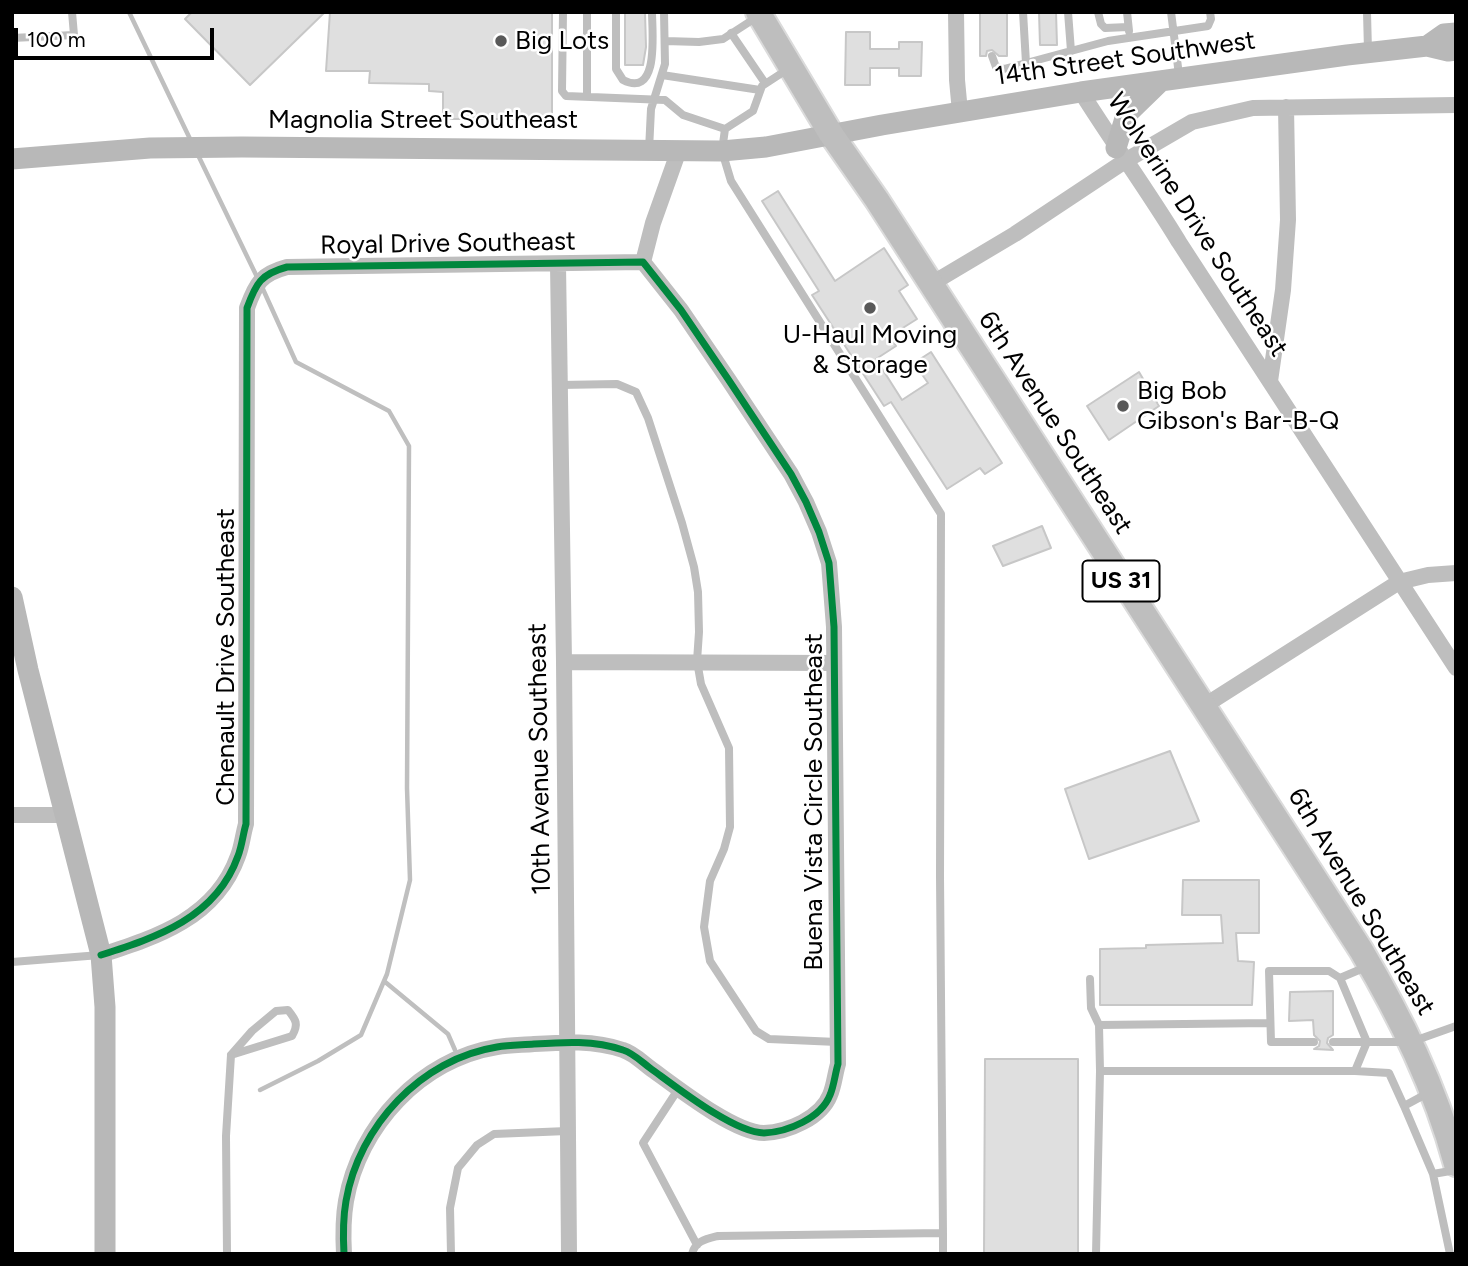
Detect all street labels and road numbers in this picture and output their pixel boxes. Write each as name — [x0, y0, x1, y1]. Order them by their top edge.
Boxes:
street label: 14th Street Southwest — [993, 25, 1257, 93]
street label: Wolverine Drive Southeast — [1100, 87, 1294, 363]
street label: Magnolia Street Southeast — [268, 104, 578, 136]
street label: Royal Drive Southeast — [320, 226, 576, 262]
street label: 6th Avenue Southeast — [971, 306, 1139, 540]
street label: Chenault Drive Southeast — [210, 508, 242, 806]
road number: US 31 — [1082, 560, 1160, 602]
street label: 10th Avenue Southeast — [522, 623, 558, 895]
street label: Buena Vista Circle Southeast — [798, 633, 830, 971]
street label: 6th Avenue Southeast — [1281, 783, 1441, 1021]

